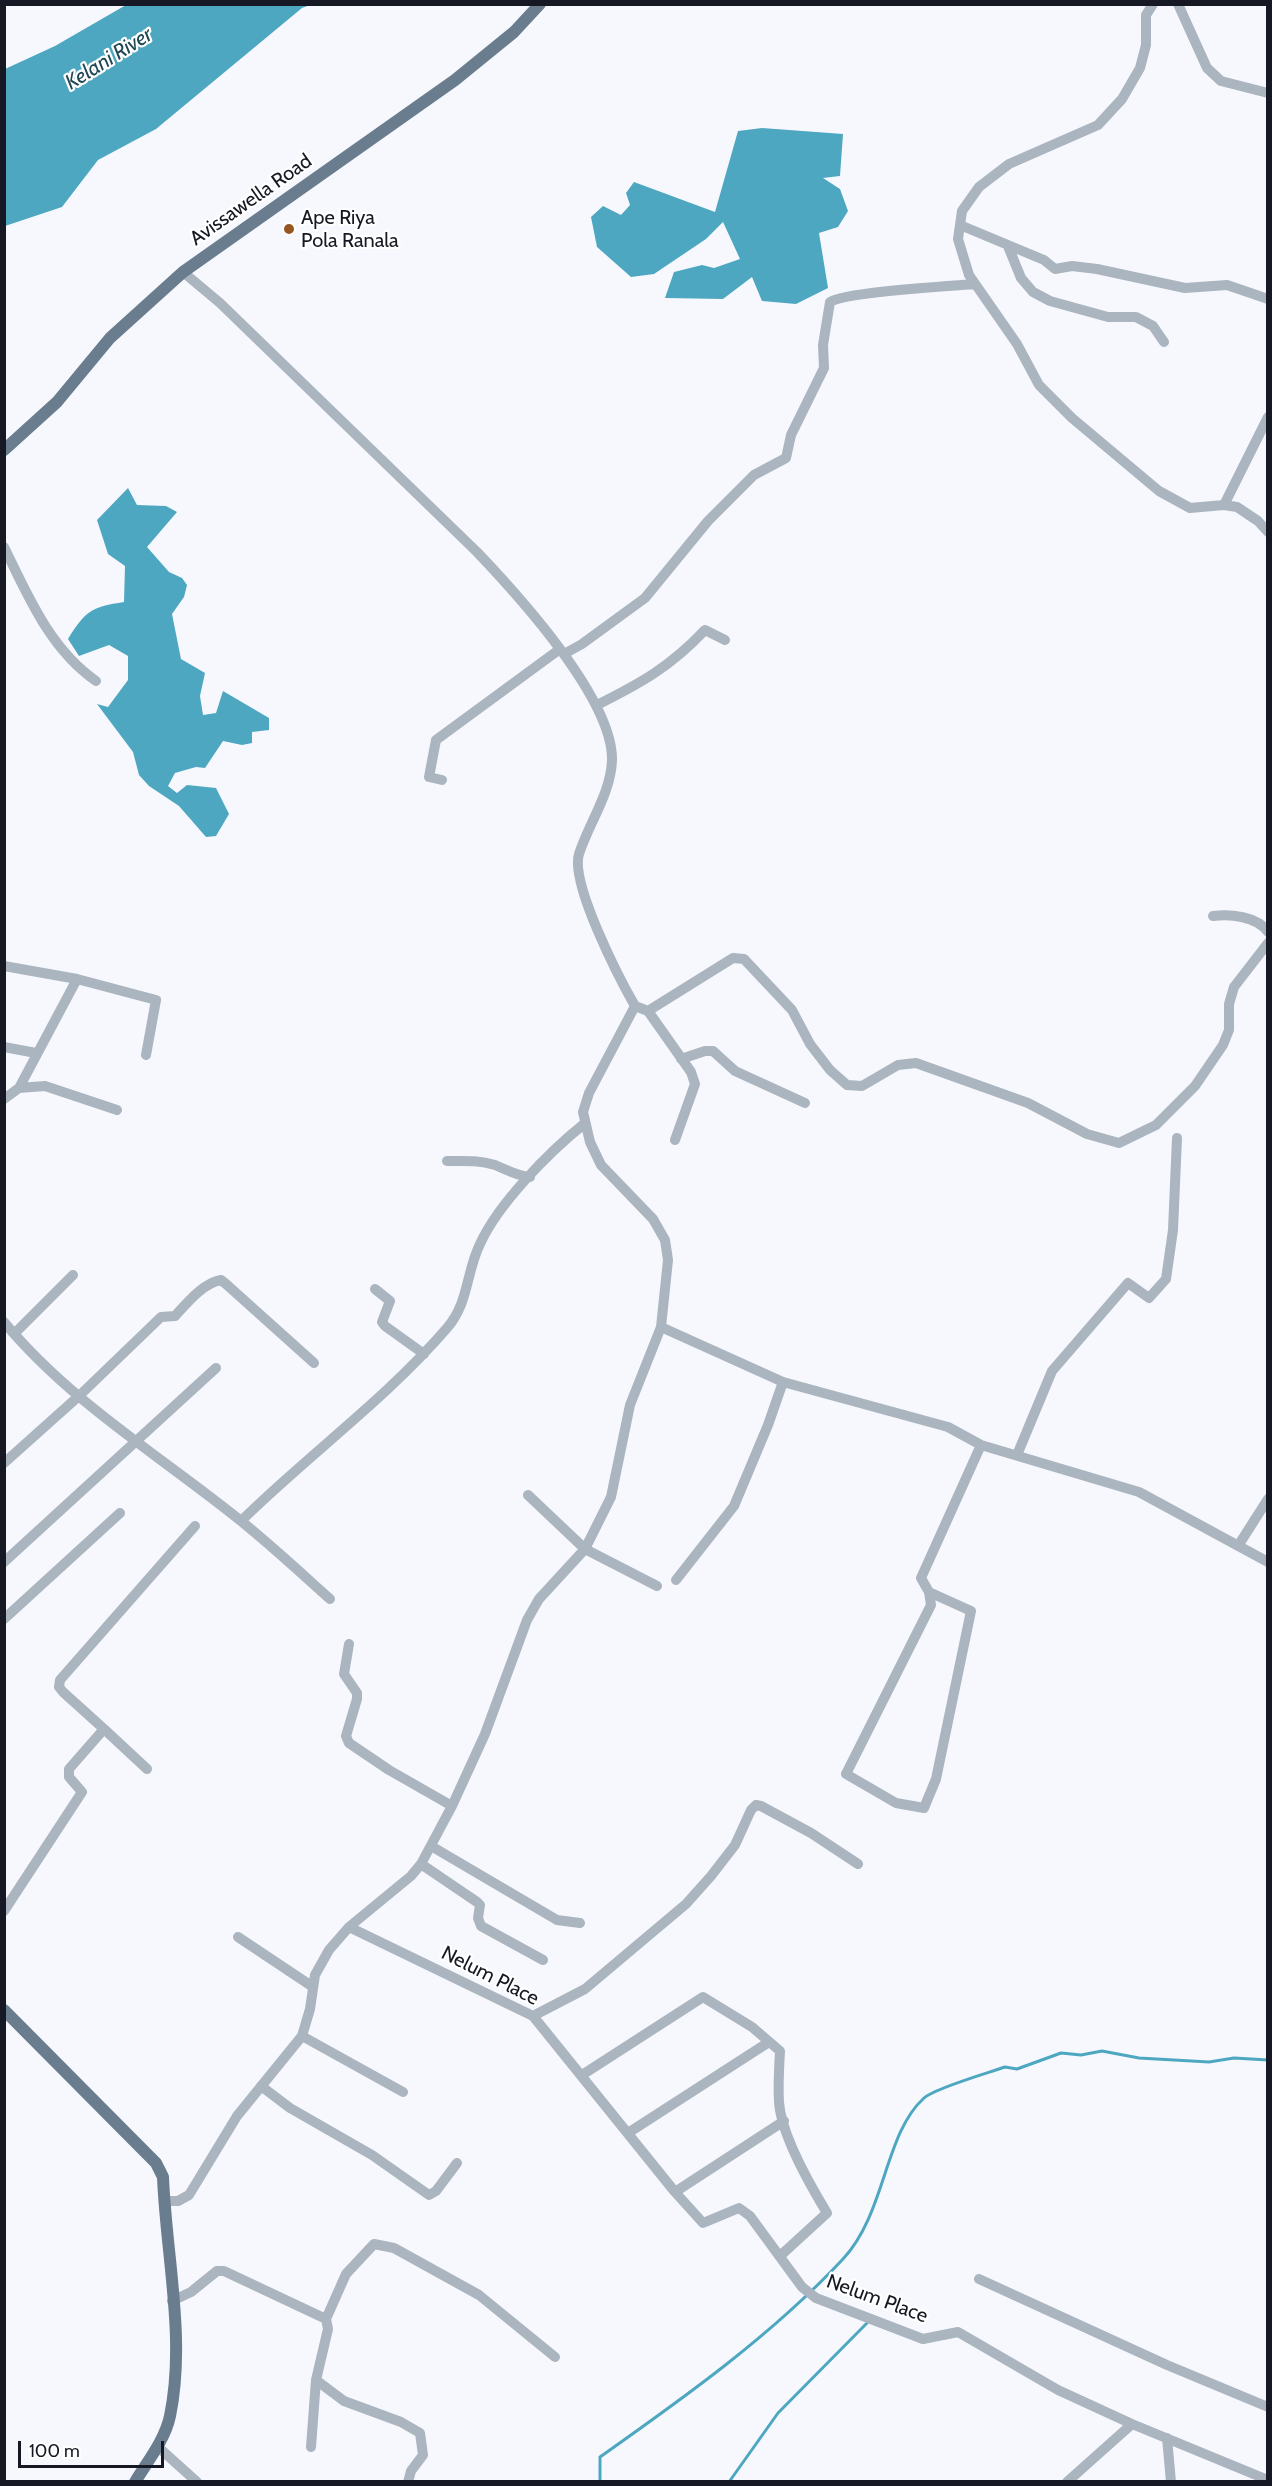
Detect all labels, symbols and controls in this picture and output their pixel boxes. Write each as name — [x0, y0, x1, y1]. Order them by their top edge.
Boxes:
water label: Kelani River — [61, 22, 157, 96]
street label: Avissawella Road — [185, 149, 317, 251]
place label: Ape Riya Pola Ranala — [301, 206, 399, 253]
marker: Ape Riya Pola Ranala — [282, 222, 296, 236]
street label: Nelum Place — [437, 1941, 543, 2011]
street label: Nelum Place — [823, 2270, 931, 2328]
scale bar — [21, 2429, 166, 2467]
text: 100 m — [29, 2440, 80, 2462]

